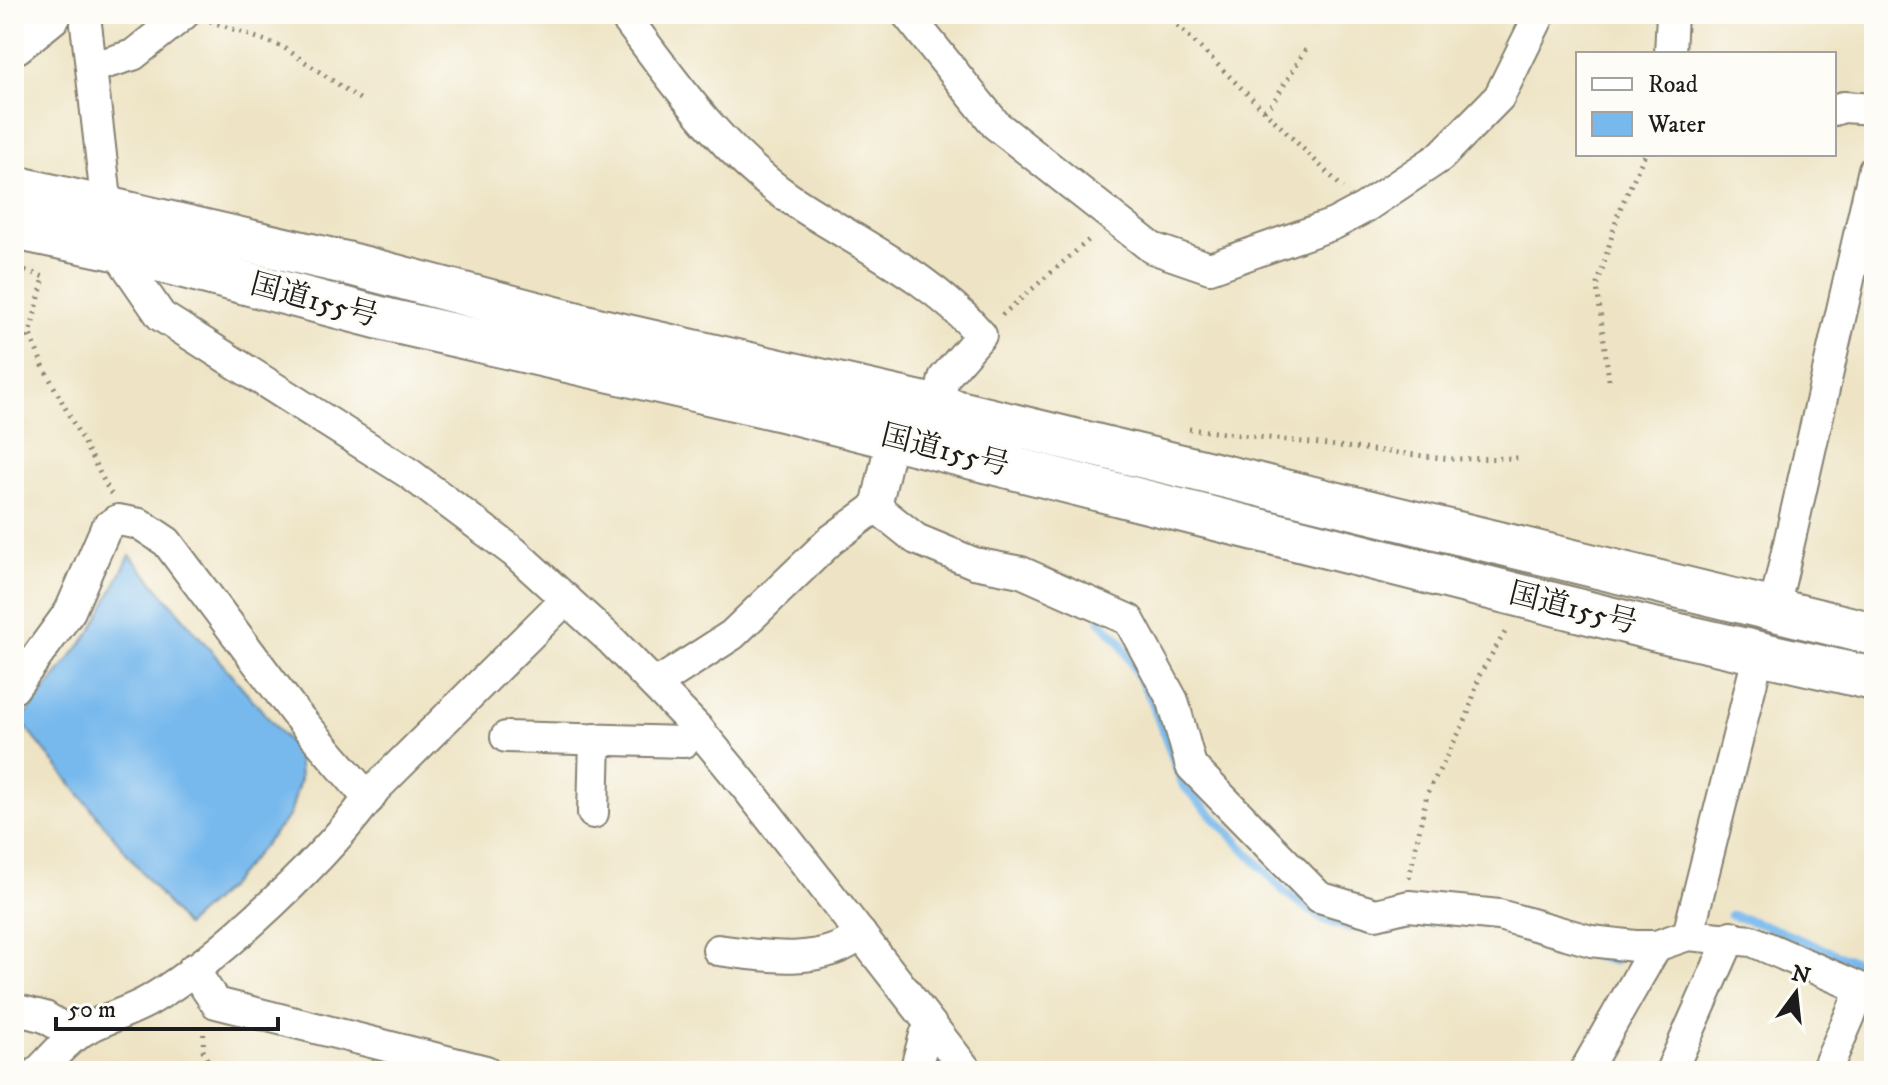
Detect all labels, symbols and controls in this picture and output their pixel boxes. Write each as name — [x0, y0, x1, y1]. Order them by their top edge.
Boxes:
legend — [1576, 52, 1836, 156]
text: Road — [1648, 70, 1698, 100]
text: Water — [1647, 110, 1705, 140]
street label: 国道155号 — [246, 266, 382, 336]
street label: 国道155号 — [877, 417, 1013, 485]
street label: 国道155号 — [1505, 575, 1641, 643]
north arrow — [1756, 953, 1836, 1033]
text: N — [1789, 960, 1813, 991]
scale bar — [56, 981, 278, 1031]
text: 50 m — [68, 995, 116, 1025]

